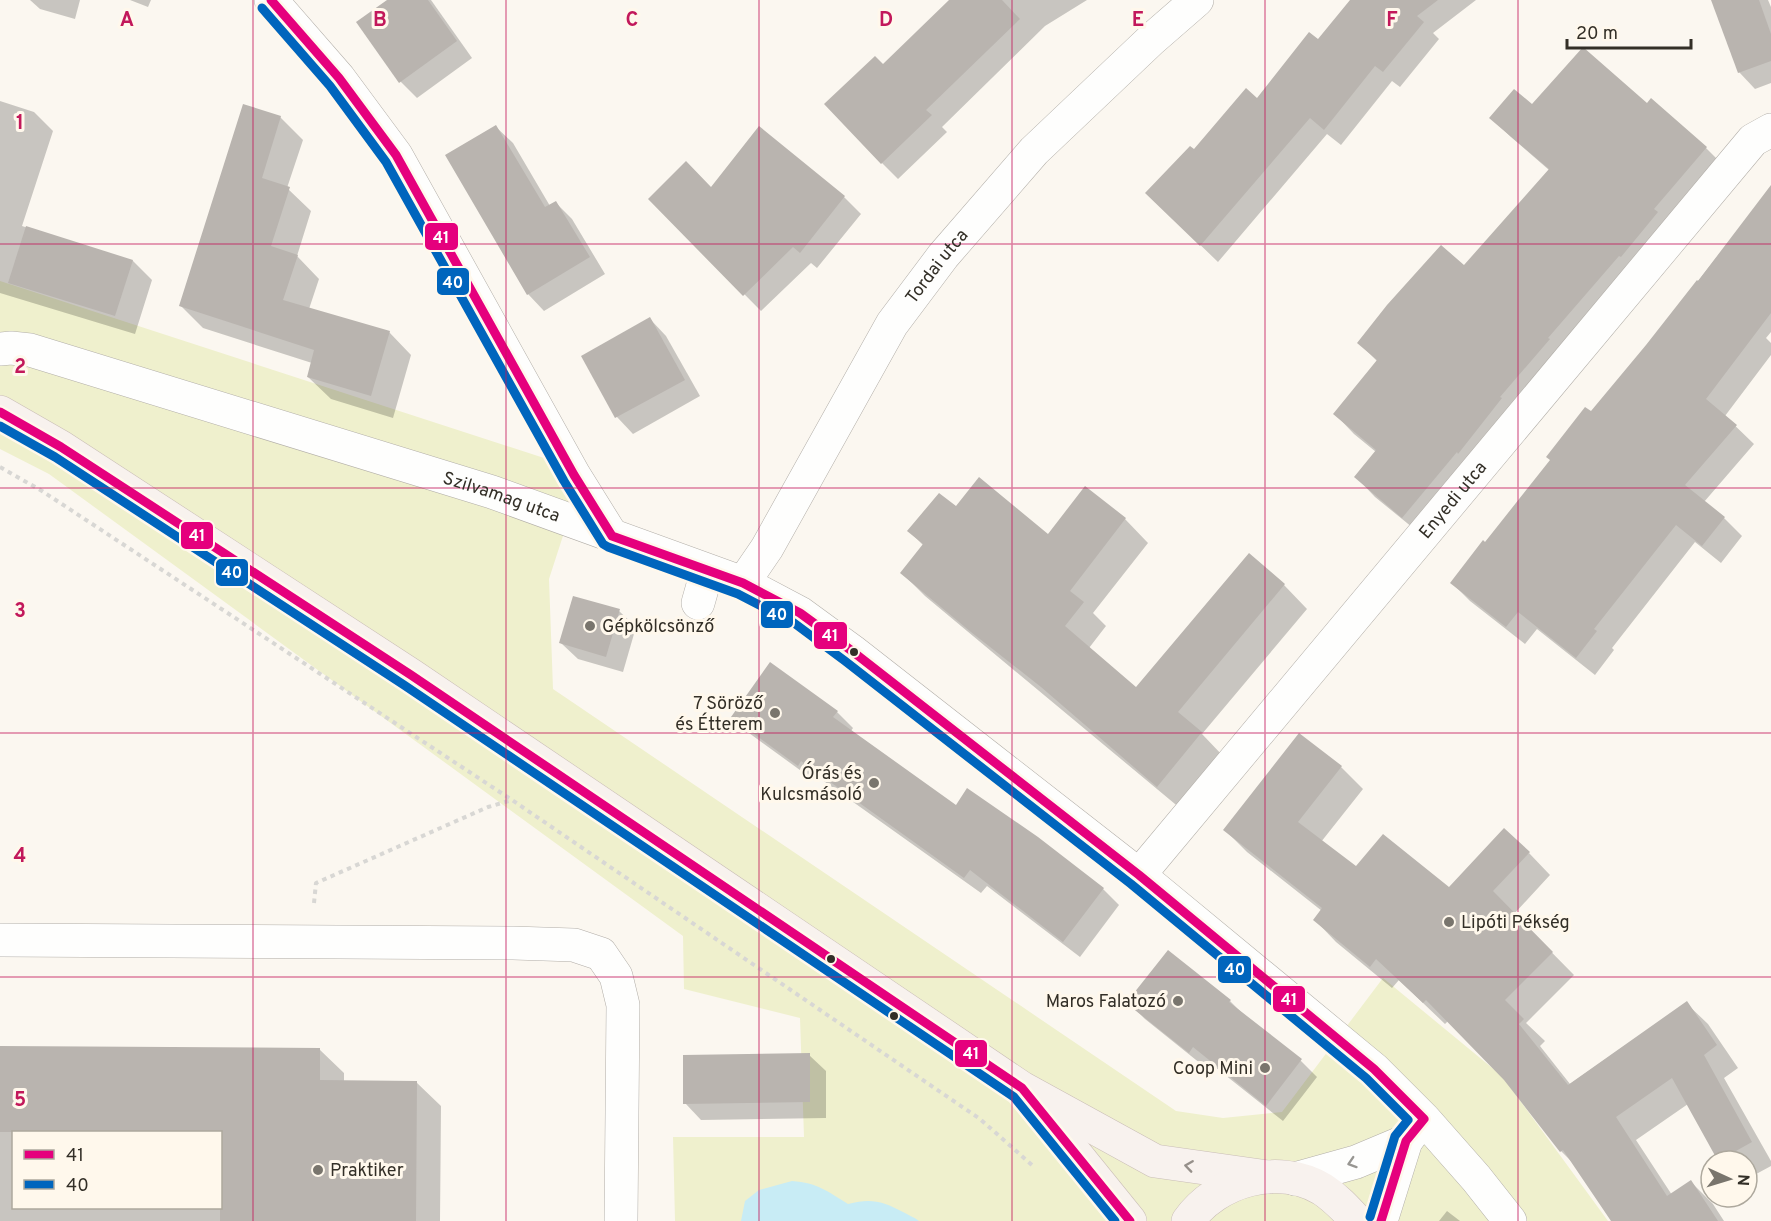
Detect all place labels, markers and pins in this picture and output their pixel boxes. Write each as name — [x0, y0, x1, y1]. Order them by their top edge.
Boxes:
place label: Gépkölcsönző — [602, 616, 715, 639]
marker: Gépkölcsönző — [583, 619, 597, 633]
unlabelled marker — [848, 646, 860, 658]
place label: 7 Söröző és Étterem — [675, 693, 764, 737]
marker: 7 Söröző és Étterem — [768, 706, 782, 720]
place label: Órás és Kulcsmásoló — [760, 761, 862, 807]
marker: Órás és Kulcsmásoló — [867, 776, 881, 790]
place label: Lipóti Pékség — [1461, 912, 1570, 935]
marker: Lipóti Pékség — [1442, 915, 1456, 929]
unlabelled marker — [825, 953, 837, 965]
place label: Maros Falatozó — [1046, 991, 1166, 1014]
marker: Maros Falatozó — [1171, 994, 1185, 1008]
unlabelled marker — [888, 1010, 900, 1022]
place label: Coop Mini — [1173, 1058, 1253, 1081]
marker: Coop Mini — [1258, 1061, 1272, 1075]
place label: Praktiker — [330, 1160, 404, 1183]
marker: Praktiker — [311, 1163, 325, 1177]

